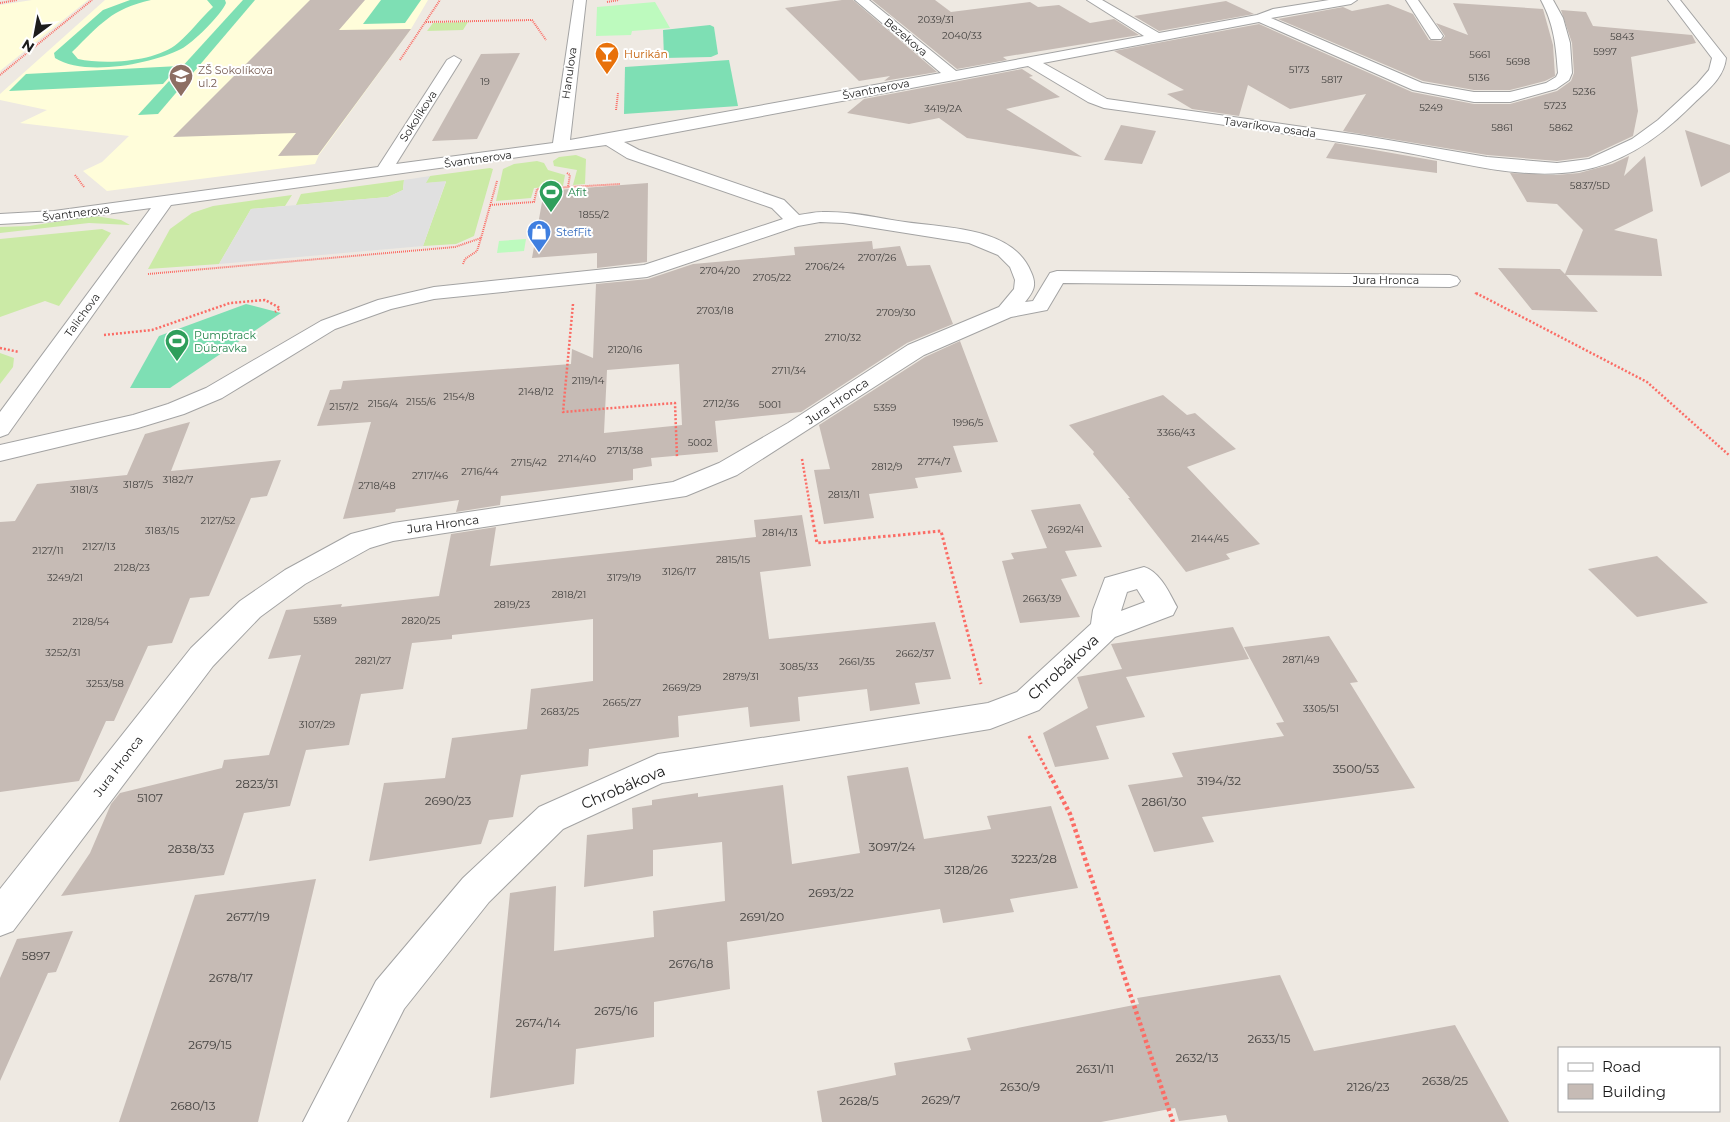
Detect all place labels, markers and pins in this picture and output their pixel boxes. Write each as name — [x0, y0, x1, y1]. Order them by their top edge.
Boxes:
bar icon: Hurikán — [594, 41, 620, 75]
place label: Hurikán — [624, 47, 668, 61]
school or university icon: ZŠ Sokolíkova ul.2 — [168, 63, 194, 97]
place label: ZŠ Sokolíkova ul.2 — [198, 63, 273, 90]
sports icon: Afit — [538, 179, 564, 213]
place label: Afit — [568, 185, 588, 199]
shop icon: StefFit — [526, 219, 552, 253]
place label: StefFit — [556, 225, 592, 239]
sports icon: Pumptrack Dúbravka — [164, 328, 190, 362]
place label: Pumptrack Dúbravka — [194, 328, 256, 355]

